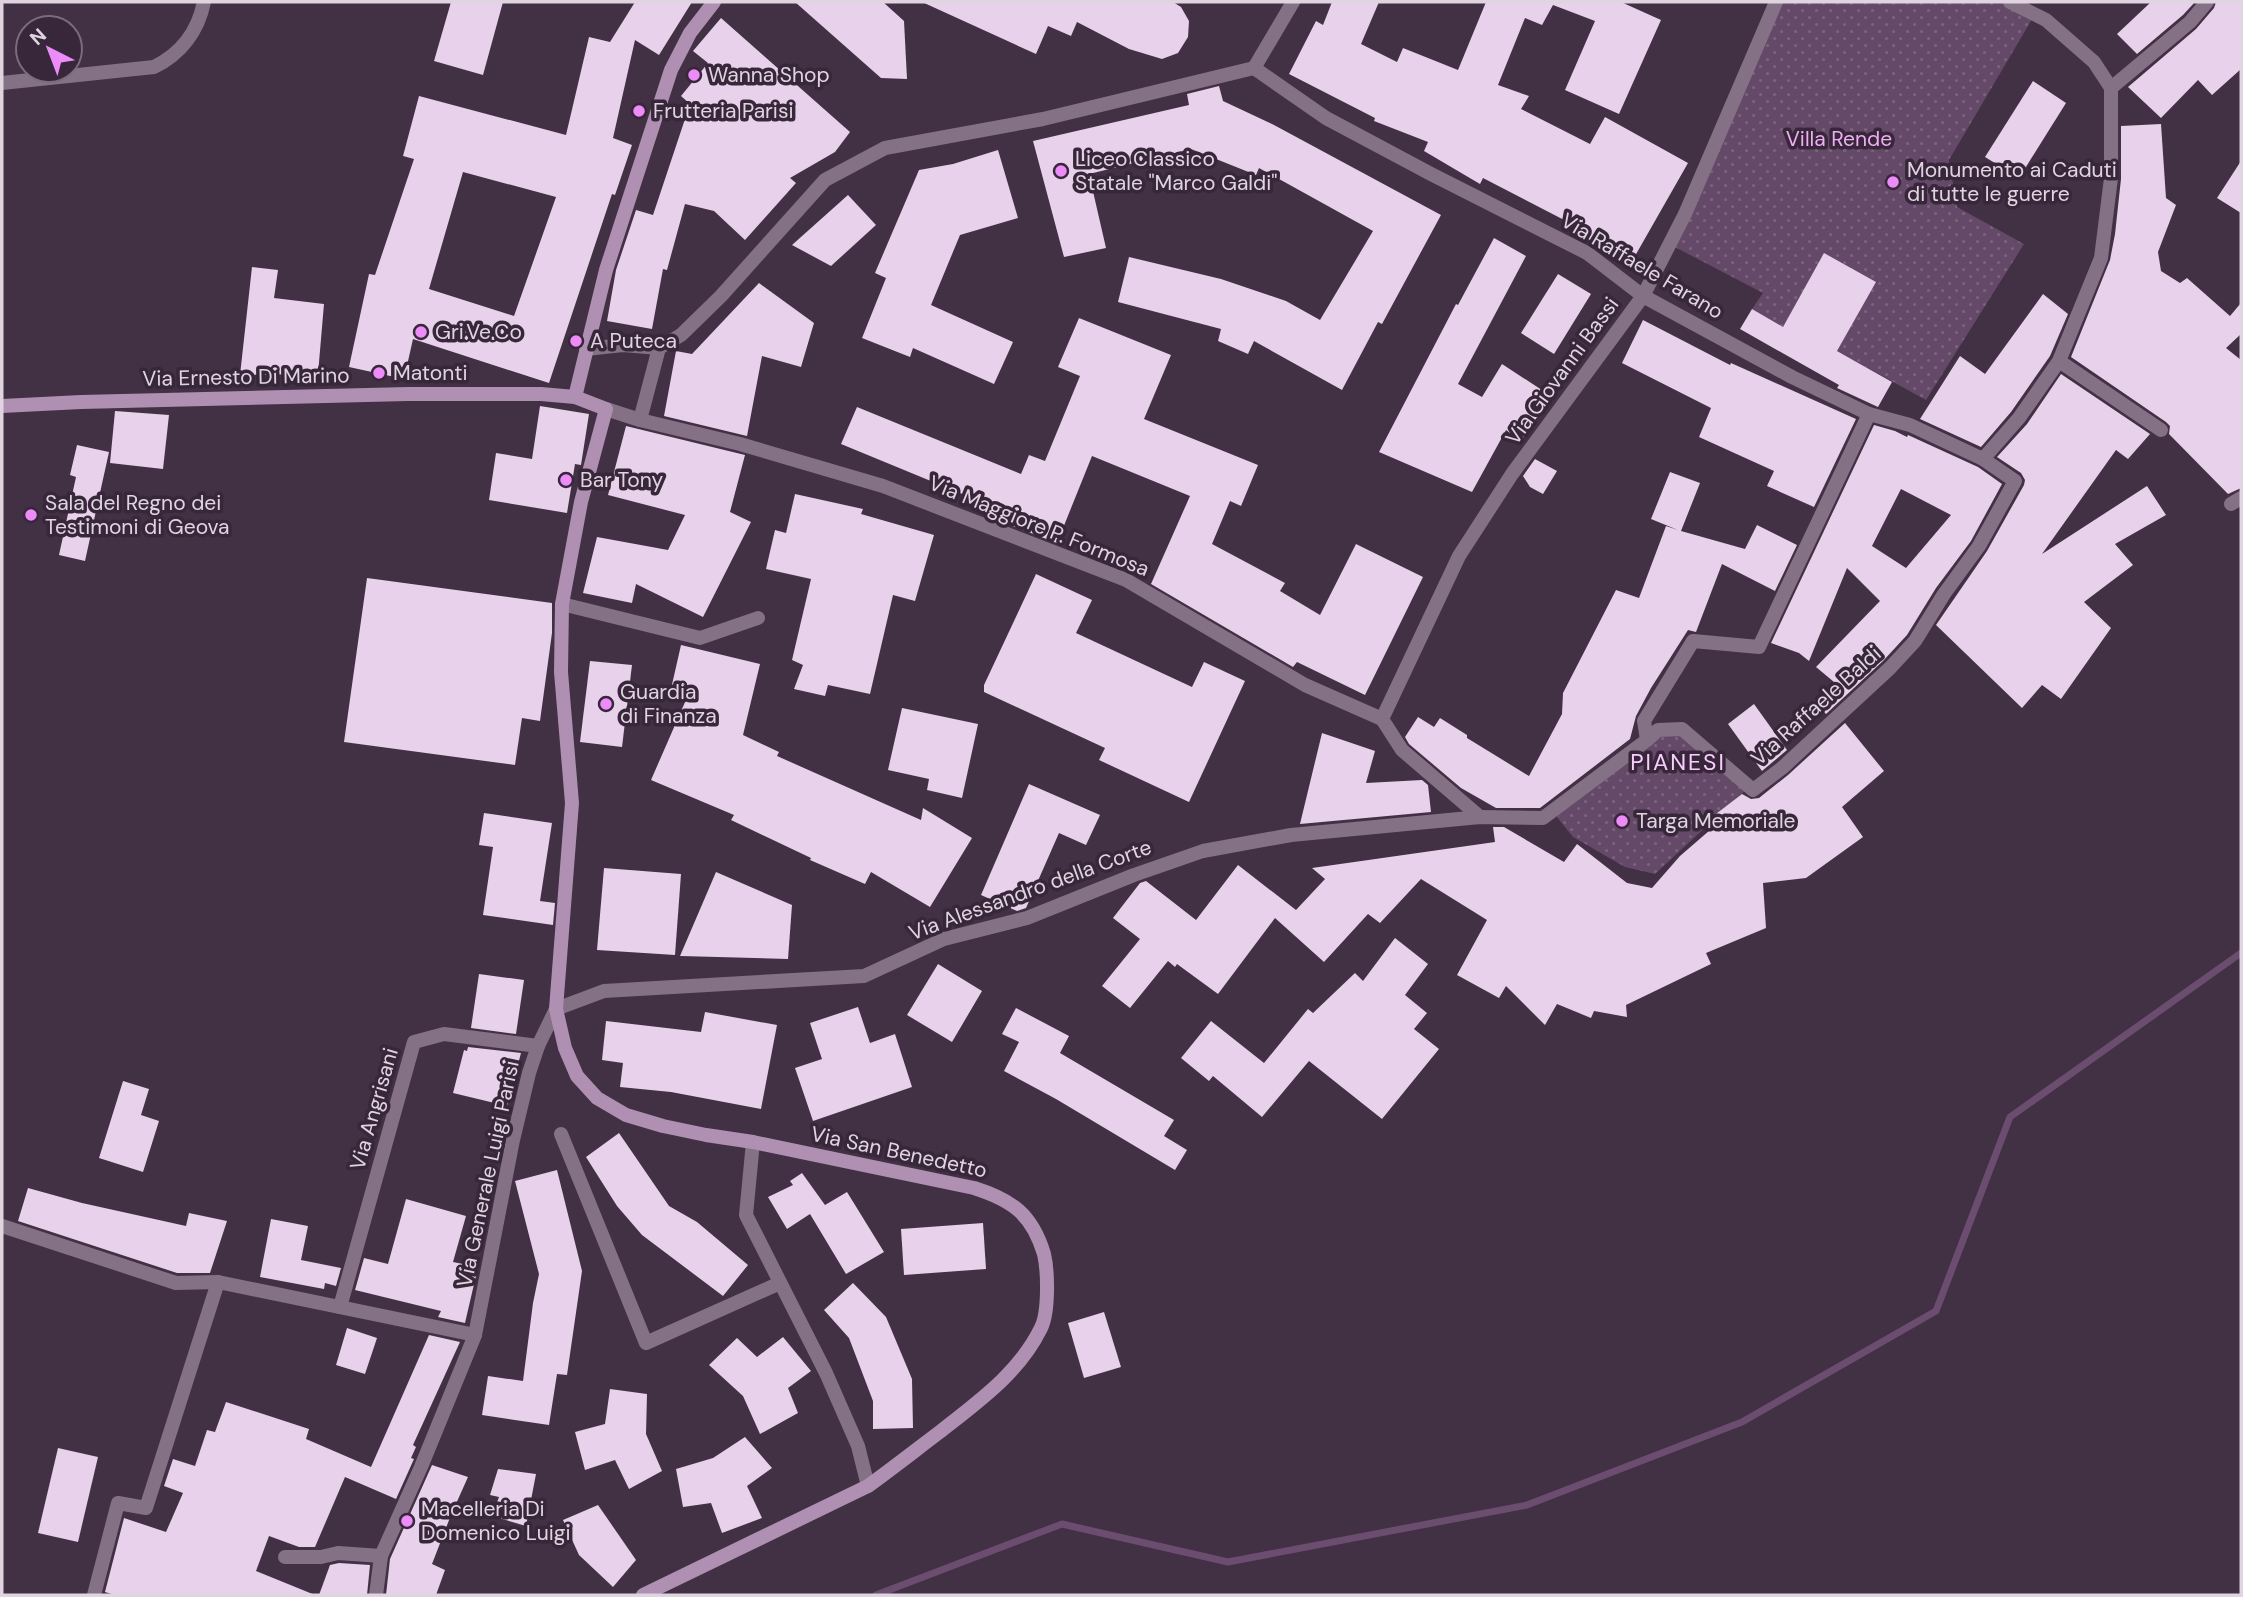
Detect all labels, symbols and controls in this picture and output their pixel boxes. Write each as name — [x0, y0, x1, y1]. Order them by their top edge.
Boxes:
north arrow — [14, 14, 84, 84]
text: N — [24, 23, 51, 51]
place label: Wanna Shop — [708, 61, 830, 89]
marker: Wanna Shop — [686, 67, 702, 83]
place label: Frutteria Parisi — [653, 97, 793, 125]
marker: Frutteria Parisi — [631, 103, 647, 119]
park label: Villa Rende — [1786, 125, 1892, 153]
place label: Liceo Classico Statale "Marco Galdi" — [1075, 145, 1277, 197]
place label: Monumento ai Caduti di tutte le guerre — [1907, 156, 2117, 208]
marker: Liceo Classico Statale "Marco Galdi" — [1053, 163, 1069, 179]
marker: Monumento ai Caduti di tutte le guerre — [1885, 174, 1901, 190]
street label: Via Raffaele Farano — [1556, 206, 1728, 326]
street label: Via Giovanni Bassi — [1499, 292, 1625, 450]
place label: Gri.Ve.Co — [435, 318, 522, 346]
marker: Gri.Ve.Co — [413, 324, 429, 340]
place label: A Puteca — [590, 327, 677, 355]
marker: A Puteca — [568, 333, 584, 349]
place label: Matonti — [393, 359, 468, 387]
street label: Via Ernesto Di Marino — [142, 361, 350, 393]
marker: Matonti — [371, 365, 387, 381]
place label: Bar Tony — [580, 466, 664, 494]
street label: Via Maggiore P. Formosa — [925, 469, 1153, 583]
marker: Bar Tony — [558, 472, 574, 488]
place label: Sala del Regno dei Testimoni di Geova — [45, 489, 230, 541]
marker: Sala del Regno dei Testimoni di Geova — [23, 507, 39, 523]
street label: Via Raffaele Baldi — [1745, 640, 1887, 772]
place label: Guardia di Finanza — [620, 678, 717, 730]
marker: Guardia di Finanza — [598, 696, 614, 712]
district label: PIANESI — [1630, 747, 1726, 777]
place label: Targa Memoriale — [1636, 807, 1796, 835]
marker: Targa Memoriale — [1614, 813, 1630, 829]
street label: Via Alessandro della Corte — [905, 833, 1155, 947]
street label: Via Angrisani — [343, 1045, 405, 1173]
street label: Via Generale Luigi Parisi — [450, 1058, 526, 1290]
street label: Via San Benedetto — [808, 1120, 990, 1184]
place label: Macelleria Di Domenico Luigi — [421, 1495, 571, 1547]
marker: Macelleria Di Domenico Luigi — [399, 1513, 415, 1529]

